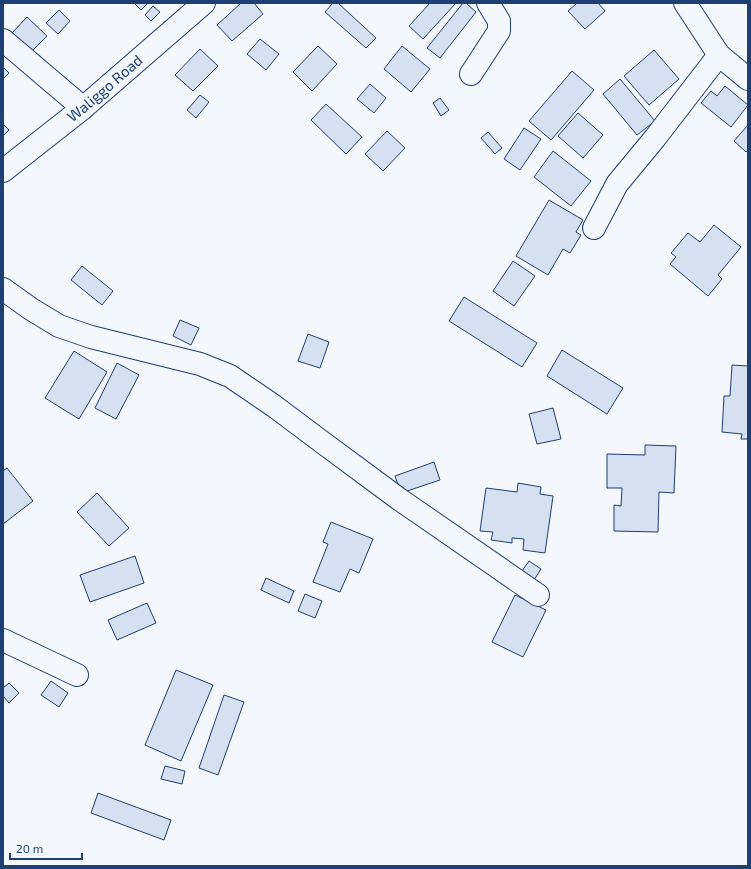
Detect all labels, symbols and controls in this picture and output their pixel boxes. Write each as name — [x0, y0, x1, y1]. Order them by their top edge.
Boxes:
street label: Waliggo Road — [63, 51, 146, 125]
scale bar — [10, 835, 82, 861]
text: 20 m — [16, 841, 43, 855]

